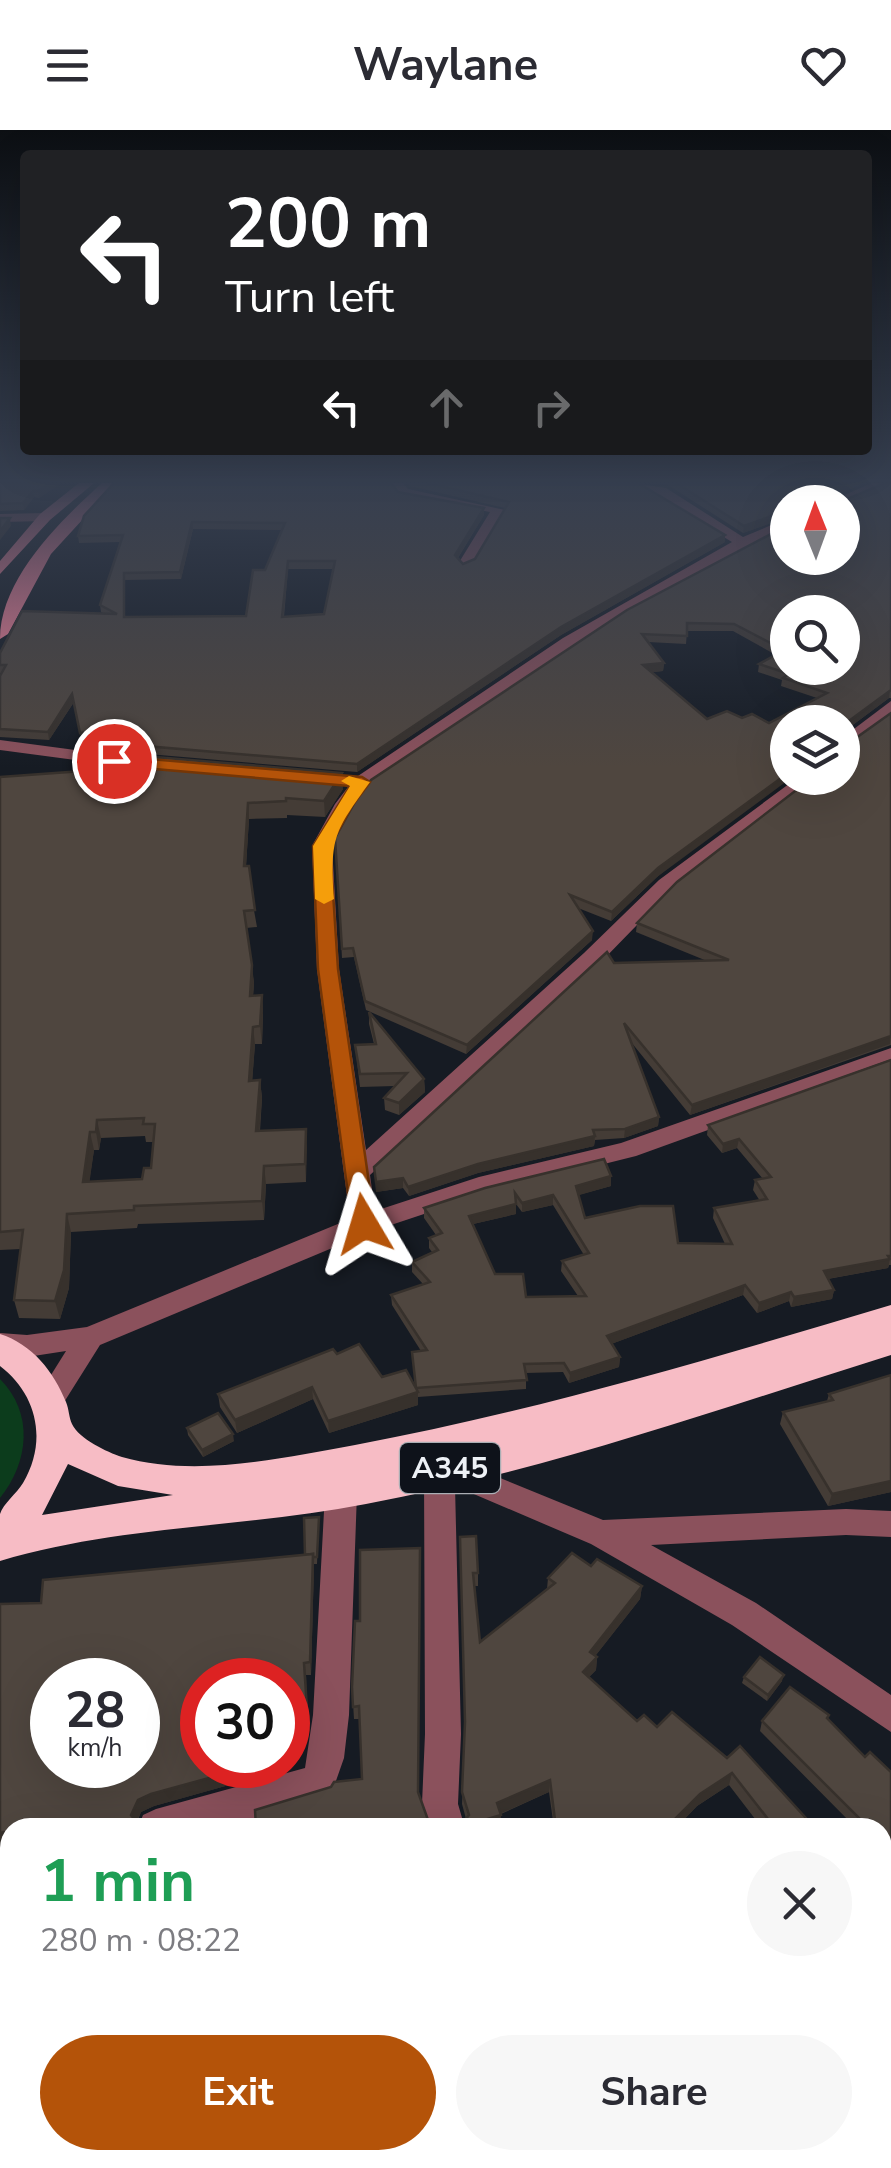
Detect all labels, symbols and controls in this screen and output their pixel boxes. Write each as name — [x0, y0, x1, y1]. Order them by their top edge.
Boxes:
text: Waylane — [353, 35, 538, 96]
icon: menu — [40, 38, 95, 93]
icon: heart — [796, 38, 851, 93]
text: 200 m — [225, 176, 431, 272]
icon: left — [60, 190, 190, 320]
text: Turn left — [225, 267, 394, 328]
icon: left — [314, 380, 369, 435]
icon: ahead — [419, 380, 474, 435]
icon: right — [524, 380, 579, 435]
north arrow — [770, 485, 860, 575]
map controls — [770, 485, 860, 795]
button: search — [770, 595, 860, 685]
button: layers — [770, 705, 860, 795]
pin — [72, 719, 157, 804]
icon: arrive — [87, 734, 142, 789]
position arrow — [312, 1172, 416, 1276]
road number: A345 — [400, 1443, 500, 1493]
speed limit sign: 30 — [180, 1658, 310, 1788]
text: 28 — [65, 1676, 125, 1745]
text: km/h — [67, 1731, 123, 1765]
text: 1 min — [40, 1840, 195, 1922]
button: close — [747, 1851, 852, 1956]
text: 280 m · 08:22 — [40, 1919, 241, 1962]
button: Exit — [40, 2035, 436, 2150]
button: Share — [456, 2035, 852, 2150]

